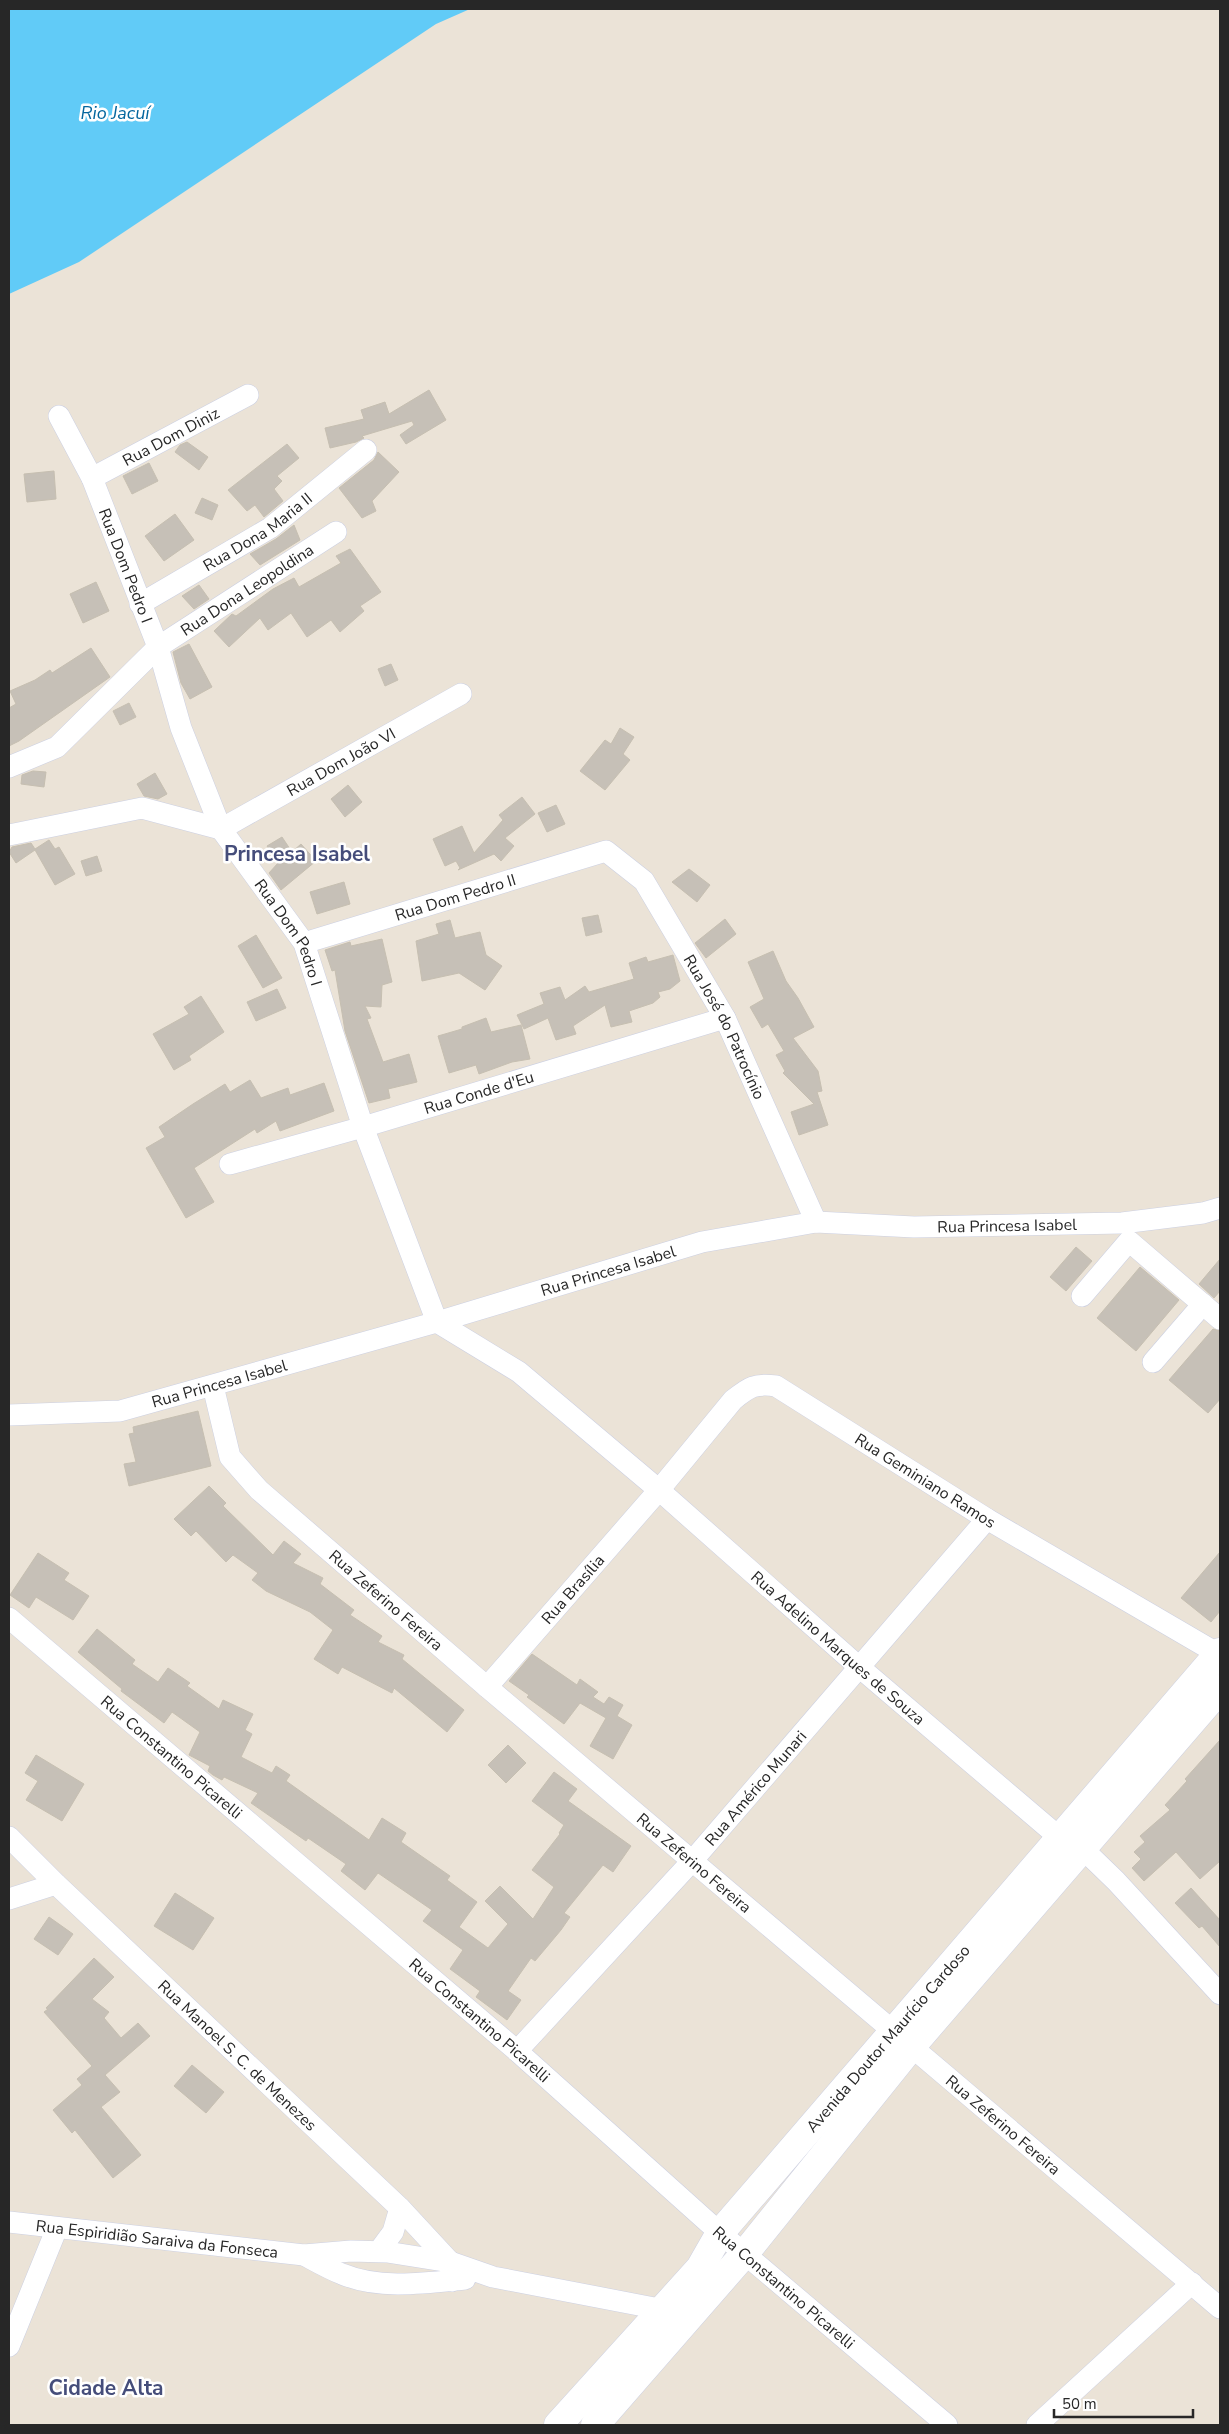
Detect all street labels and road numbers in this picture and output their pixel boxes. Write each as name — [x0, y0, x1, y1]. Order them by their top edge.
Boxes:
street label: Rua Dom Diniz — [119, 402, 223, 472]
street label: Rua Dona Maria II — [199, 488, 317, 577]
street label: Rua Dom Pedro I — [93, 505, 157, 626]
street label: Rua Dona Leopoldina — [177, 539, 318, 642]
street label: Rua Dom João VI — [283, 723, 400, 802]
street label: Rua Dom Pedro II — [392, 869, 519, 927]
street label: Rua Dom Pedro I — [249, 875, 327, 989]
street label: Rua José do Patrocínio — [678, 951, 770, 1103]
street label: Rua Conde d'Eu — [422, 1066, 537, 1120]
street label: Rua Princesa Isabel — [937, 1214, 1077, 1239]
street label: Rua Princesa Isabel — [538, 1241, 679, 1302]
street label: Rua Princesa Isabel — [149, 1355, 290, 1414]
street label: Rua Geminiano Ramos — [850, 1428, 1000, 1534]
street label: Rua Zeferino Fereira — [324, 1545, 447, 1656]
street label: Rua Brasília — [537, 1550, 610, 1629]
street label: Rua Adelino Marques de Souza — [746, 1566, 929, 1730]
street label: Rua Constantino Picarelli — [96, 1691, 247, 1824]
street label: Rua Américo Munari — [700, 1726, 812, 1851]
street label: Rua Zeferino Fereira — [632, 1808, 756, 1918]
street label: Avenida Doutor Maurício Cardoso — [801, 1940, 975, 2137]
street label: Rua Constantino Picarelli — [404, 1954, 555, 2088]
street label: Rua Manoel S. C. de Menezes — [153, 1975, 321, 2136]
street label: Rua Zeferino Fereira — [941, 2070, 1065, 2180]
street label: Rua Espiridião Saraiva da Fonseca — [35, 2215, 279, 2264]
street label: Rua Constantino Picarelli — [707, 2222, 859, 2354]

